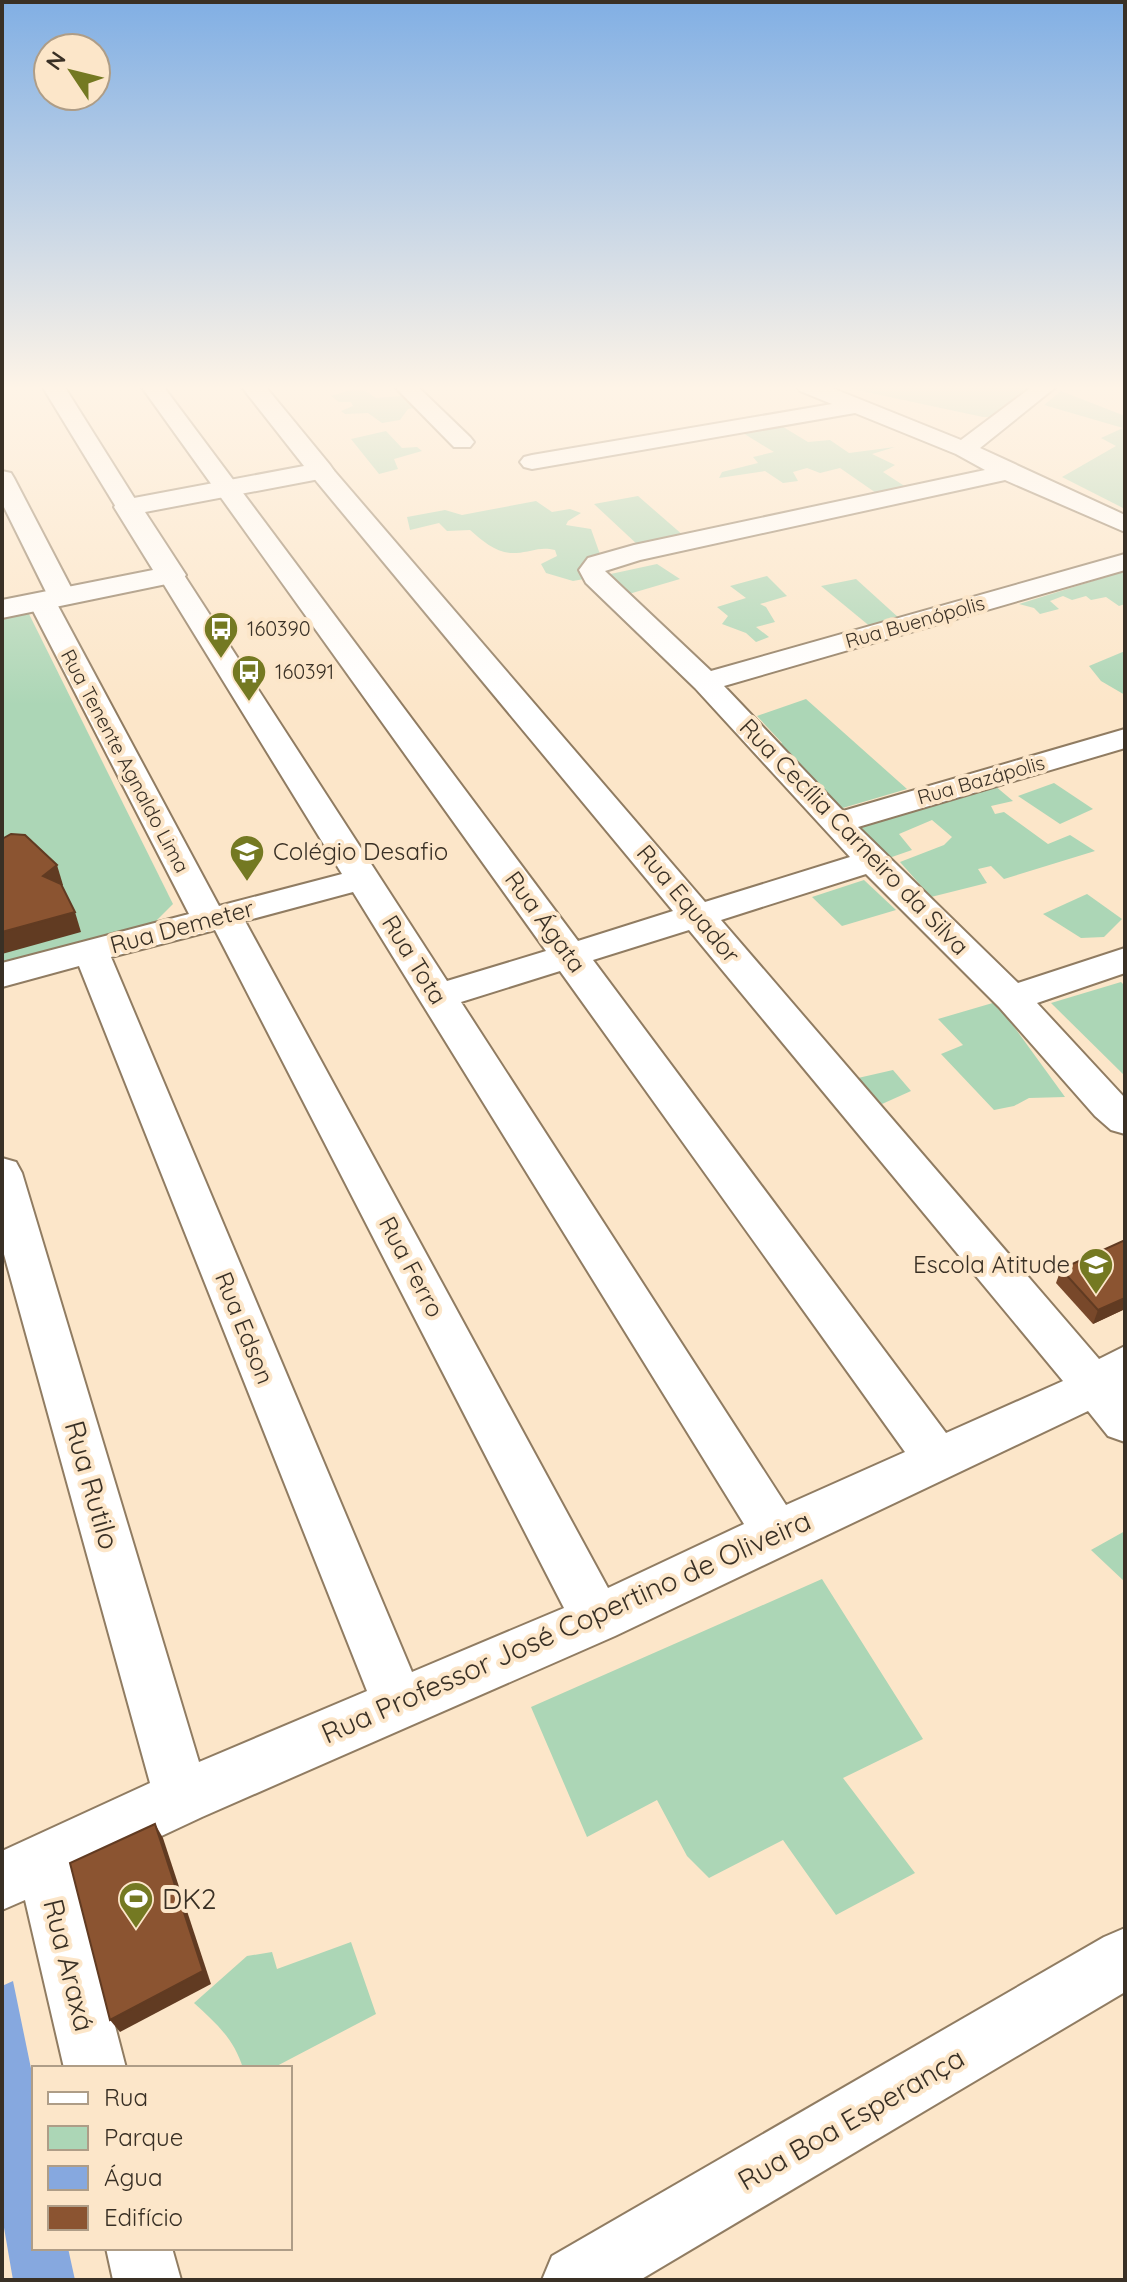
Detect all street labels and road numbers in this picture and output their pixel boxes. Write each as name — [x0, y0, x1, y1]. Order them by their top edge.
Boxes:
street label: Rua Buenópolis — [842, 590, 988, 653]
street label: Rua Tenente Agnaldo Lima — [56, 645, 195, 877]
street label: Rua Cecília Carneiro da Silva — [734, 712, 976, 961]
street label: Rua Bazápolis — [914, 749, 1047, 810]
street label: Rua Equador — [631, 838, 747, 969]
street label: Rua Ágata — [499, 865, 593, 978]
street label: Rua Demeter — [106, 892, 257, 960]
street label: Rua Tota — [376, 909, 454, 1010]
street label: Rua Ferro — [373, 1211, 451, 1322]
street label: Rua Edson — [209, 1267, 281, 1388]
street label: Rua Rutilo — [57, 1417, 127, 1553]
street label: Rua Professor José Copertino de Oliveira — [316, 1502, 816, 1751]
street label: Rua Araxá — [36, 1895, 103, 2035]
street label: Rua Boa Esperança — [731, 2039, 970, 2198]

